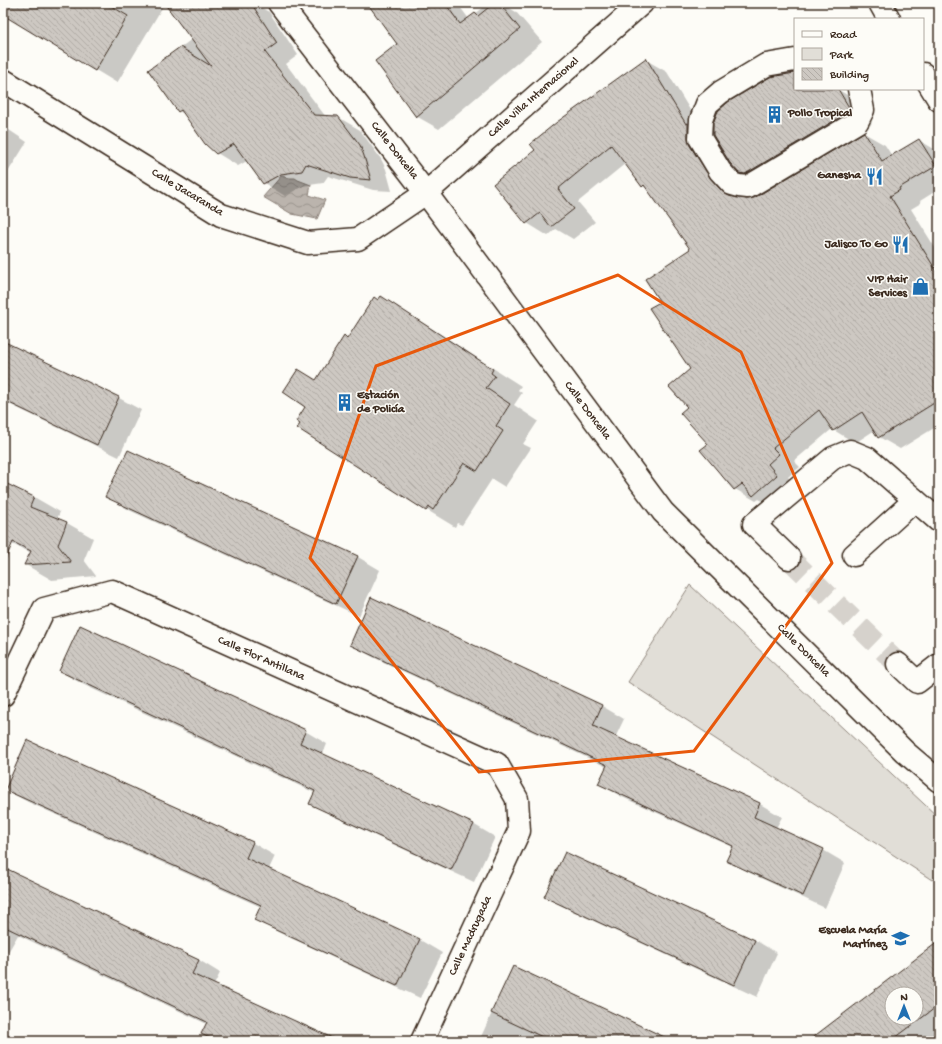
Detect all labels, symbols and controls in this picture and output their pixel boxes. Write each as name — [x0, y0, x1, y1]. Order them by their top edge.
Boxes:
legend — [794, 18, 924, 90]
text: Road — [830, 29, 857, 43]
text: Park — [829, 49, 855, 63]
street label: Calle Villa Internacional — [486, 55, 583, 141]
text: Building — [829, 69, 869, 83]
building icon: Pollo Tropical — [765, 104, 785, 124]
place label: Pollo Tropical — [787, 107, 853, 121]
street label: Calle Doncella — [367, 119, 421, 183]
street label: Calle Jacaranda — [148, 166, 226, 220]
restaurant icon: Ganesha — [864, 166, 884, 186]
place label: Ganesha — [817, 169, 862, 183]
restaurant icon: Jalisco To Go — [891, 235, 911, 255]
place label: Jalisco To Go — [824, 238, 889, 252]
place label: VIP Hair Services — [867, 273, 909, 301]
shop icon: VIP Hair Services — [910, 277, 930, 297]
street label: Calle Doncella — [561, 379, 614, 443]
place label: Estación de Policía — [356, 389, 406, 417]
building icon: Estación de Policía — [334, 393, 354, 413]
street label: Calle Doncella — [773, 621, 833, 681]
street label: Calle Flor Antillana — [215, 633, 307, 685]
street label: Calle Madrugada — [446, 894, 496, 978]
place label: Escuela María Martínez — [818, 924, 888, 952]
school or university icon: Escuela María Martínez — [890, 928, 910, 948]
north arrow — [884, 986, 924, 1026]
text: N — [900, 992, 908, 1004]

